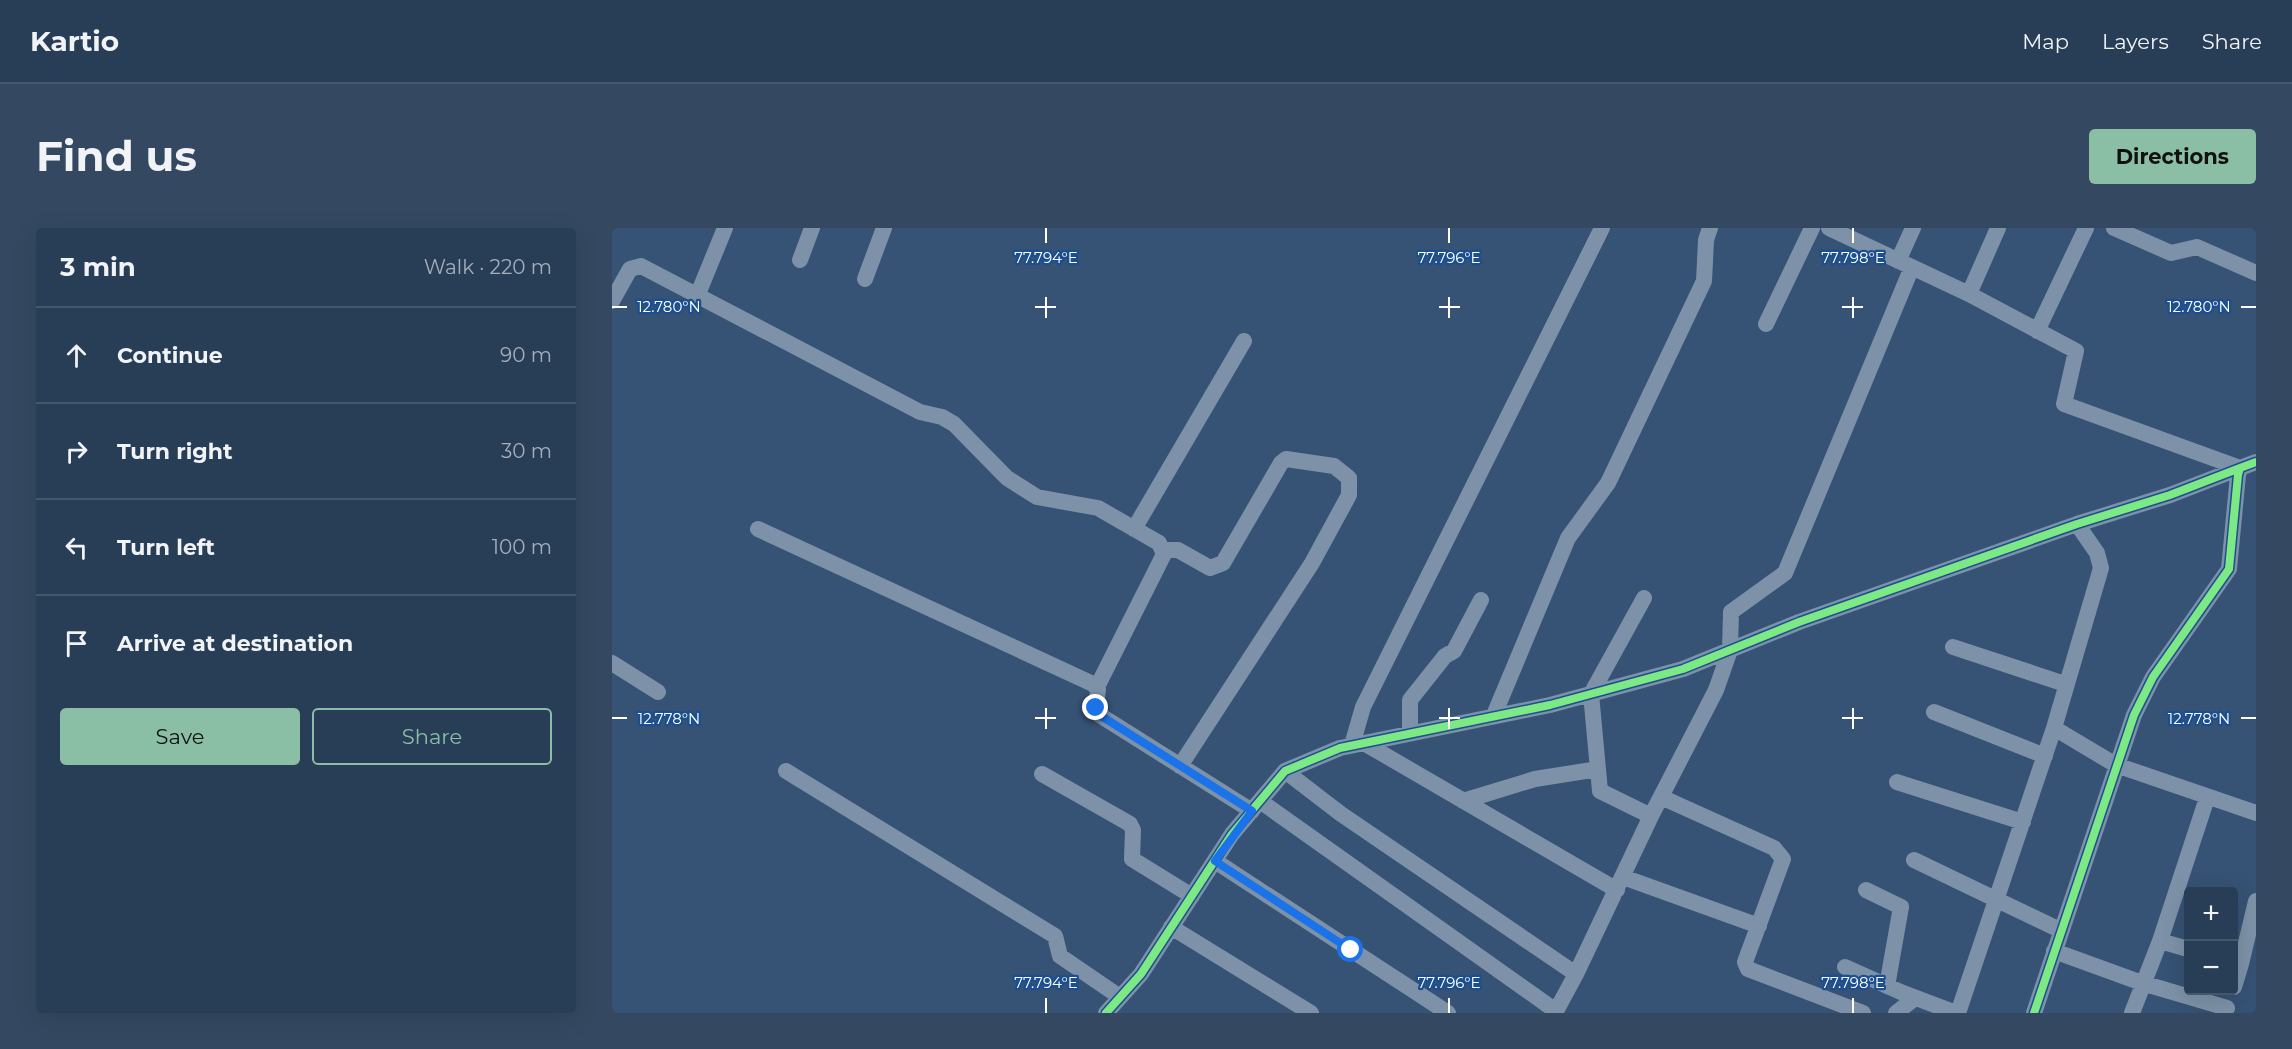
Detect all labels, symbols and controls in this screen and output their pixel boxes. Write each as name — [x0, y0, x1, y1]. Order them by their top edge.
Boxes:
text: Kartio — [30, 24, 119, 58]
text: Map — [2022, 29, 2069, 54]
text: Layers — [2102, 29, 2169, 54]
text: Share — [2202, 29, 2262, 54]
button: Directions — [2089, 129, 2256, 184]
text: Find us — [36, 130, 197, 182]
text: 77.794°E — [1014, 248, 1078, 267]
text: 77.796°E — [1418, 248, 1481, 267]
text: 77.798°E — [1821, 248, 1885, 267]
text: 3 min — [60, 251, 136, 283]
text: Walk · 220 m — [424, 255, 552, 279]
text: 12.780°N — [637, 297, 701, 316]
text: 12.780°N — [2167, 297, 2231, 316]
icon: ahead — [60, 339, 93, 372]
text: Continue — [117, 342, 223, 369]
text: 90 m — [500, 343, 552, 367]
icon: right — [60, 435, 93, 468]
text: Turn right — [117, 438, 232, 465]
text: 30 m — [501, 439, 552, 463]
icon: left — [60, 531, 93, 564]
text: Turn left — [117, 534, 215, 561]
text: 100 m — [492, 535, 552, 559]
icon: arrive — [60, 627, 93, 660]
text: Arrive at destination — [117, 630, 353, 657]
route end — [1082, 694, 1108, 720]
button: Save — [60, 708, 300, 765]
button: Share — [312, 708, 552, 765]
text: 12.778°N — [638, 709, 700, 728]
text: 12.778°N — [2168, 709, 2230, 728]
map controls — [2184, 887, 2238, 995]
button: + — [2184, 887, 2238, 941]
route start — [1337, 936, 1363, 962]
button: − — [2184, 941, 2238, 995]
text: 77.794°E — [1014, 973, 1078, 992]
text: 77.796°E — [1418, 973, 1481, 992]
text: 77.798°E — [1821, 973, 1885, 992]

